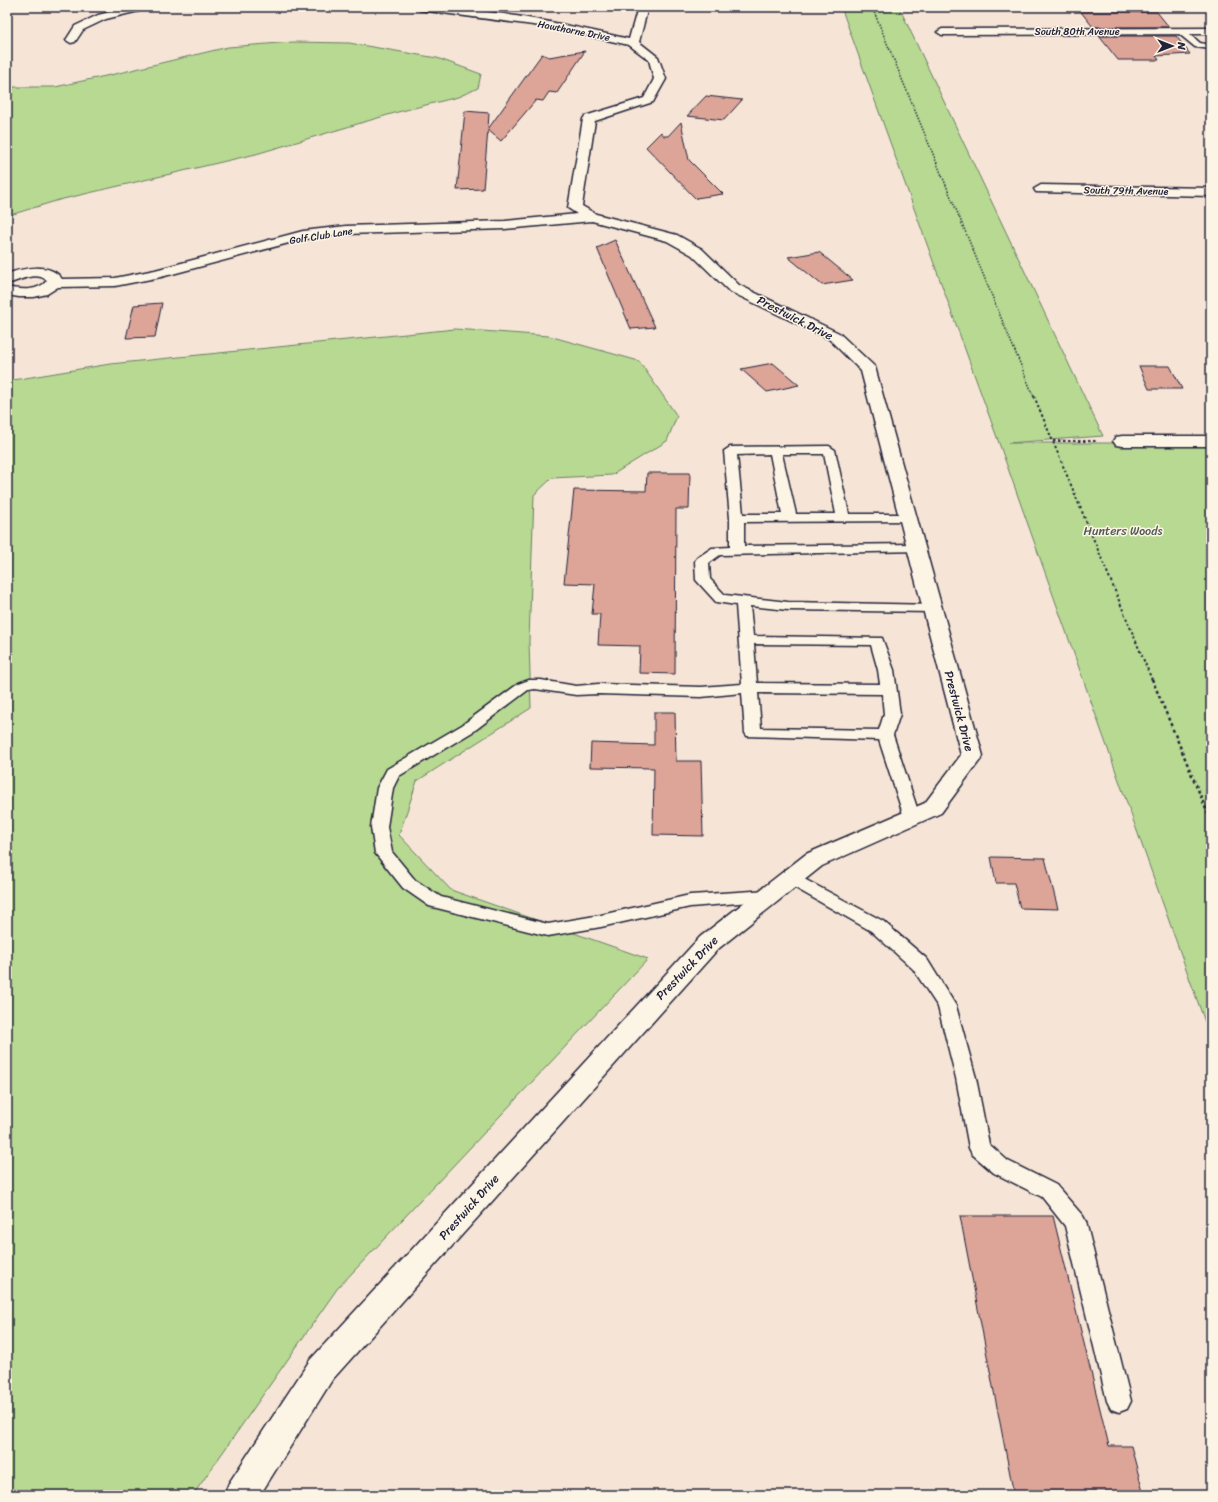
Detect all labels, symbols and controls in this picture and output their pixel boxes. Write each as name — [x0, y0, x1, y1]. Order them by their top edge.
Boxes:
street label: Hawthorne Drive — [536, 15, 611, 47]
street label: South 80th Avenue — [1034, 23, 1120, 41]
north arrow — [1152, 26, 1192, 66]
text: N — [1172, 41, 1191, 50]
street label: South 79th Avenue — [1084, 181, 1169, 201]
street label: Golf Club Lane — [288, 222, 354, 250]
street label: Prestwick Drive — [753, 289, 837, 347]
park label: Hunters Woods — [1084, 520, 1163, 542]
street label: Prestwick Drive — [938, 668, 980, 754]
street label: Prestwick Drive — [650, 931, 724, 1005]
street label: Prestwick Drive — [433, 1169, 505, 1245]

